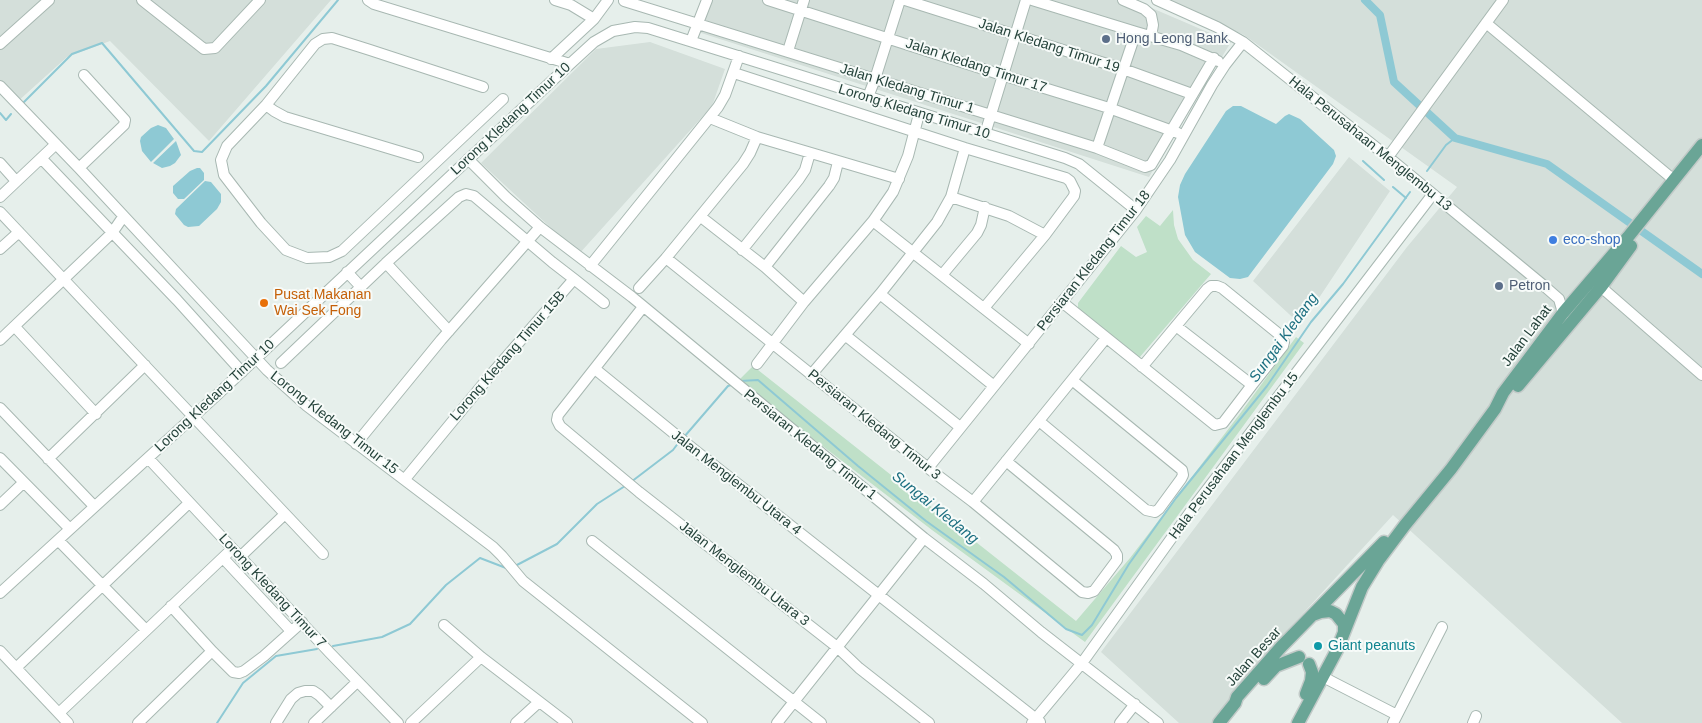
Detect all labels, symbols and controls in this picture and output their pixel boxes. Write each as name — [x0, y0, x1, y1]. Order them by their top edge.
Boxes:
street label: Jalan Kledang Timur 19 — [976, 15, 1122, 77]
place label: Hong Leong Bank — [1116, 31, 1228, 47]
marker: Hong Leong Bank — [1100, 33, 1112, 45]
street label: Jalan Kledang Timur 17 — [903, 35, 1049, 97]
street label: Lorong Kledang Timur 10 — [448, 59, 574, 179]
street label: Jalan Kledang Timur 1 — [838, 61, 976, 117]
street label: Hala Perusahaan Menglembu 13 — [1285, 73, 1455, 215]
street label: Lorong Kledang Timur 10 — [836, 81, 992, 143]
street label: Persiaran Kledang Timur 18 — [1034, 187, 1154, 335]
place label: eco-shop — [1563, 232, 1621, 248]
marker: eco-shop — [1547, 234, 1559, 246]
place label: Petron — [1509, 278, 1550, 294]
marker: Petron — [1493, 280, 1505, 292]
place label: Pusat Makanan Wai Sek Fong — [274, 287, 371, 320]
street label: Lorong Kledang Timur 15B — [447, 288, 569, 424]
water label: Sungai Kledang — [1246, 290, 1322, 386]
marker: Pusat Makanan Wai Sek Fong — [258, 297, 270, 309]
street label: Jalan Lahat — [1499, 302, 1555, 370]
street label: Lorong Kledang Timur 10 — [152, 336, 278, 456]
street label: Persiaran Kledang Timur 3 — [804, 366, 944, 484]
street label: Lorong Kledang Timur 15 — [267, 368, 401, 478]
street label: Hala Perusahaan Menglembu 15 — [1166, 369, 1302, 543]
street label: Persiaran Kledang Timur 1 — [740, 386, 880, 504]
street label: Jalan Menglembu Utara 4 — [668, 427, 804, 539]
water label: Sungai Kledang — [888, 468, 982, 548]
street label: Jalan Menglembu Utara 3 — [676, 518, 812, 630]
street label: Lorong Kledang Timur 7 — [215, 531, 329, 651]
street label: Jalan Besar — [1223, 624, 1285, 690]
place label: Giant peanuts — [1328, 638, 1415, 654]
marker: Giant peanuts — [1312, 640, 1324, 652]

